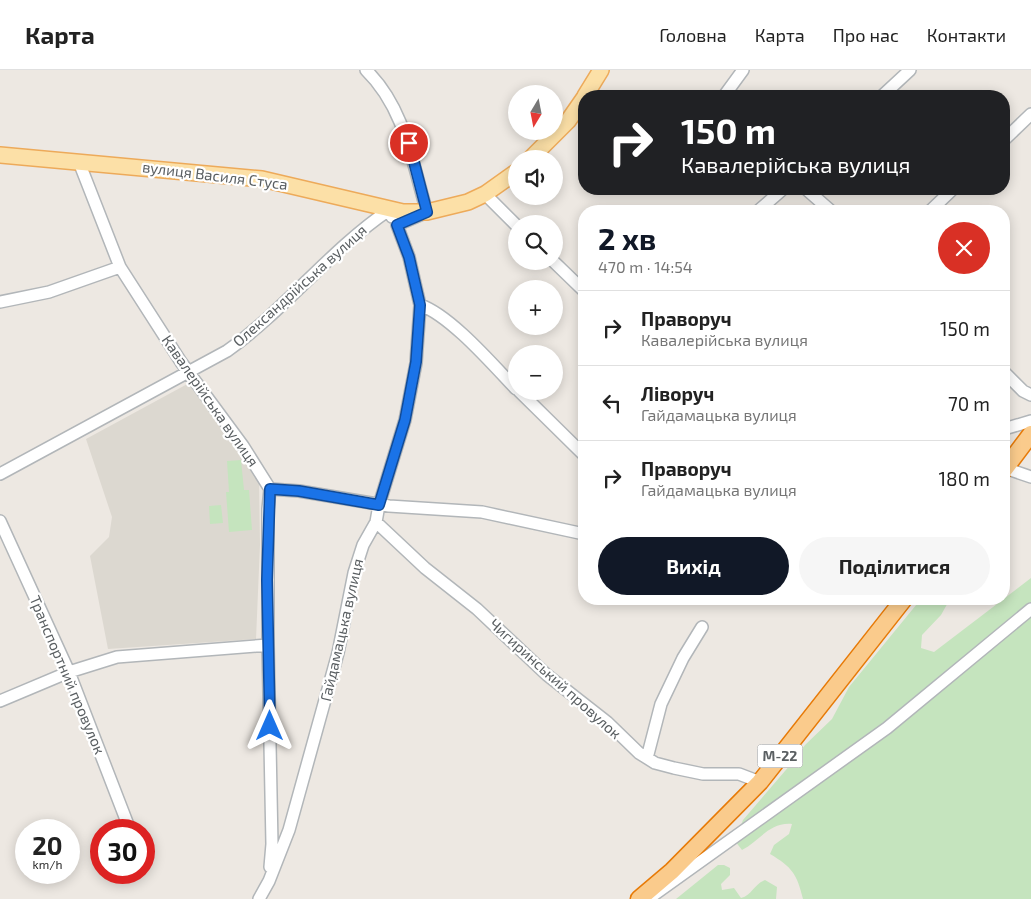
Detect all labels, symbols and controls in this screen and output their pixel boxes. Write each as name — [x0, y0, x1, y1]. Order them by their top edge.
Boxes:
text: Карта — [25, 20, 95, 49]
text: Головна — [659, 24, 727, 46]
text: Карта — [755, 24, 805, 46]
text: Про нас — [833, 24, 899, 46]
text: Контакти — [927, 24, 1006, 46]
north arrow — [508, 85, 562, 140]
map controls — [508, 85, 563, 400]
text: 150 m — [681, 109, 776, 151]
icon: right — [598, 110, 663, 175]
pin — [388, 122, 430, 164]
icon: arrive — [395, 129, 423, 157]
button: sound — [508, 150, 563, 205]
text: Кавалерійська вулиця — [681, 151, 911, 177]
street label: вулиця Василя Стуса — [141, 157, 289, 194]
button: search — [508, 215, 563, 270]
street label: Олександрійська вулиця — [229, 220, 371, 351]
text: 2 хв — [598, 220, 656, 256]
button: close — [938, 222, 990, 274]
text: 470 m · 14:54 — [598, 257, 693, 276]
button: + — [508, 280, 563, 335]
text: Праворуч — [641, 307, 732, 330]
icon: right — [598, 314, 626, 342]
text: 150 m — [940, 317, 990, 340]
text: Кавалерійська вулиця — [641, 330, 808, 349]
street label: Кавалерійська вулиця — [158, 331, 263, 470]
button: − — [508, 345, 563, 400]
text: Ліворуч — [641, 382, 714, 405]
icon: left — [598, 389, 626, 417]
text: 70 m — [948, 392, 990, 415]
text: Гайдамацька вулиця — [641, 405, 797, 424]
text: Праворуч — [641, 457, 732, 480]
icon: right — [598, 464, 626, 492]
text: 180 m — [939, 467, 990, 490]
text: Гайдамацька вулиця — [641, 480, 797, 499]
button: Вихід — [598, 537, 789, 595]
button: Поділитися — [799, 537, 990, 595]
street label: Гайдамацька вулиця — [316, 557, 367, 703]
street label: Транспортний провулок — [25, 593, 109, 757]
street label: Чигиринський провулок — [485, 614, 625, 743]
position arrow — [243, 699, 295, 751]
road number: М-22 — [758, 744, 802, 768]
speed limit sign: 30 — [90, 819, 155, 884]
text: 20 — [32, 830, 63, 860]
text: km/h — [33, 857, 62, 871]

